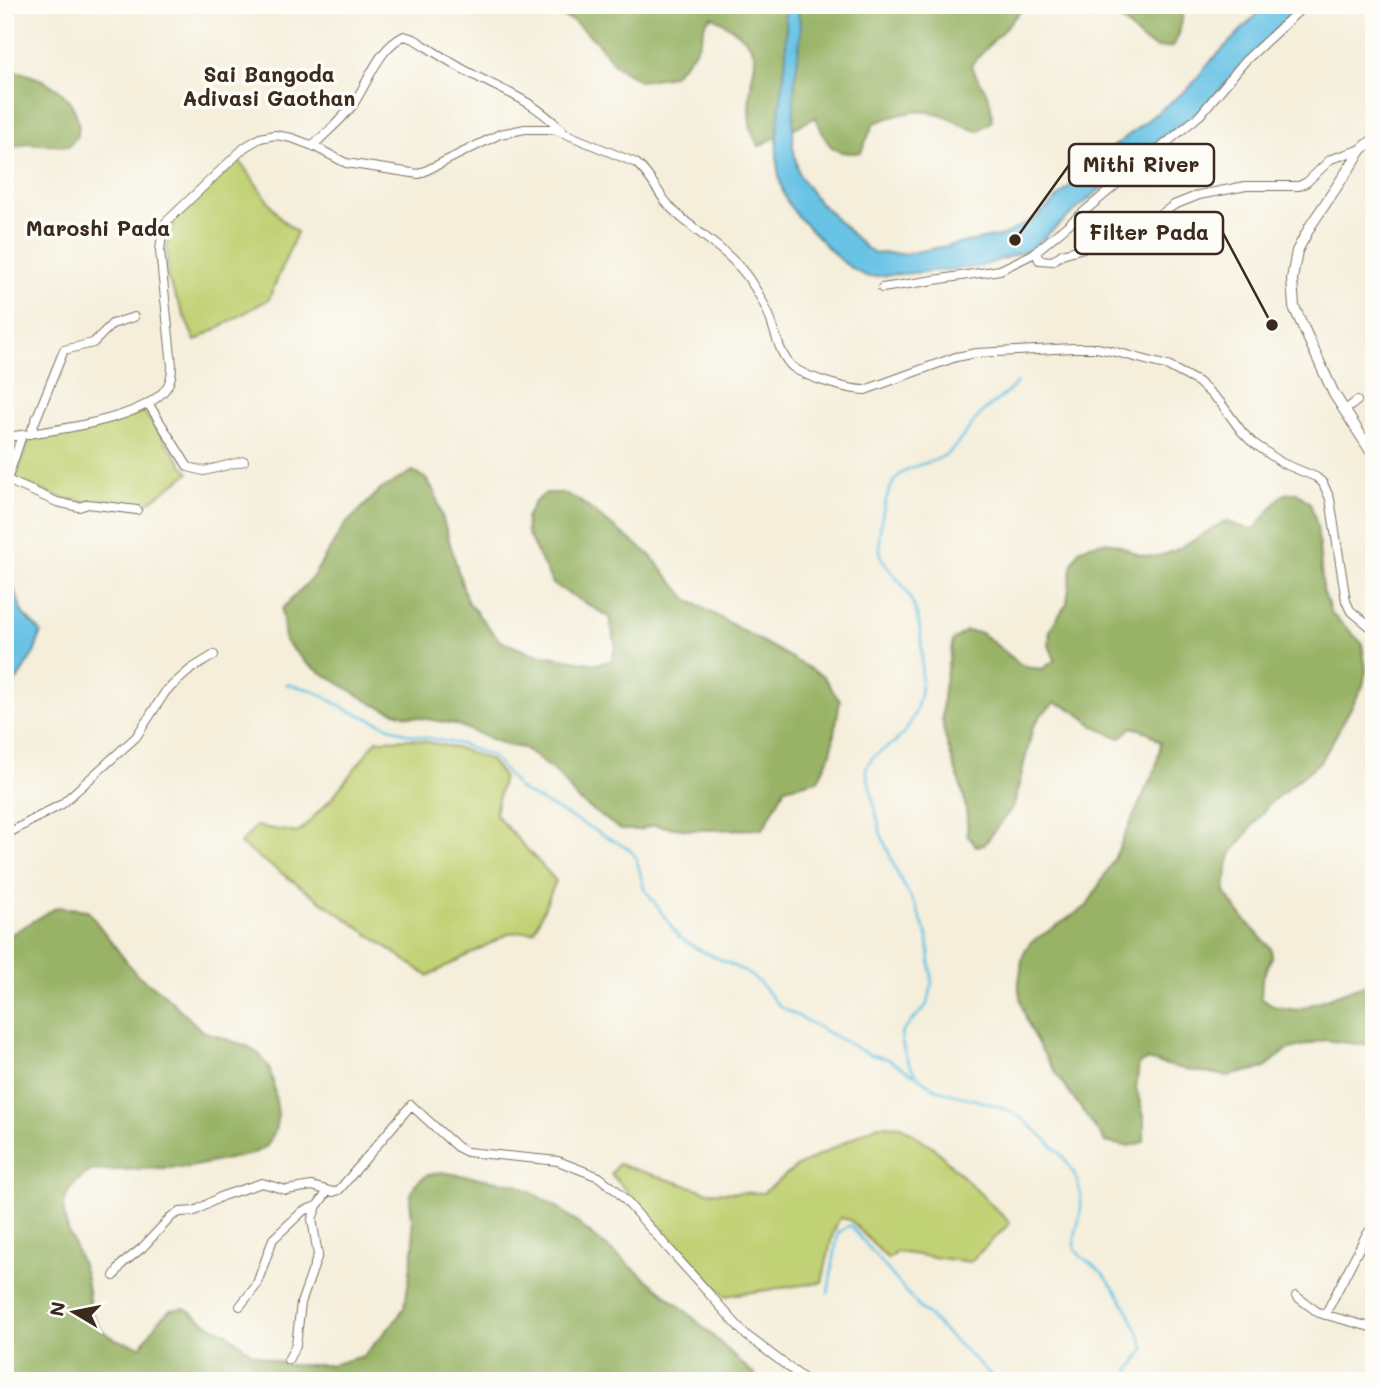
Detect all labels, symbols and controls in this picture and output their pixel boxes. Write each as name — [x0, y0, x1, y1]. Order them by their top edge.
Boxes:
district label: Sai Bangoda Adivasi Gaothan — [183, 60, 355, 111]
callout: Mithi River — [1069, 144, 1214, 186]
text: Mithi River — [1083, 150, 1199, 177]
callout: Filter Pada — [1075, 212, 1223, 254]
district label: Maroshi Pada — [26, 214, 170, 241]
text: Filter Pada — [1089, 218, 1209, 245]
north arrow — [38, 1278, 108, 1348]
text: N — [43, 1300, 70, 1318]

